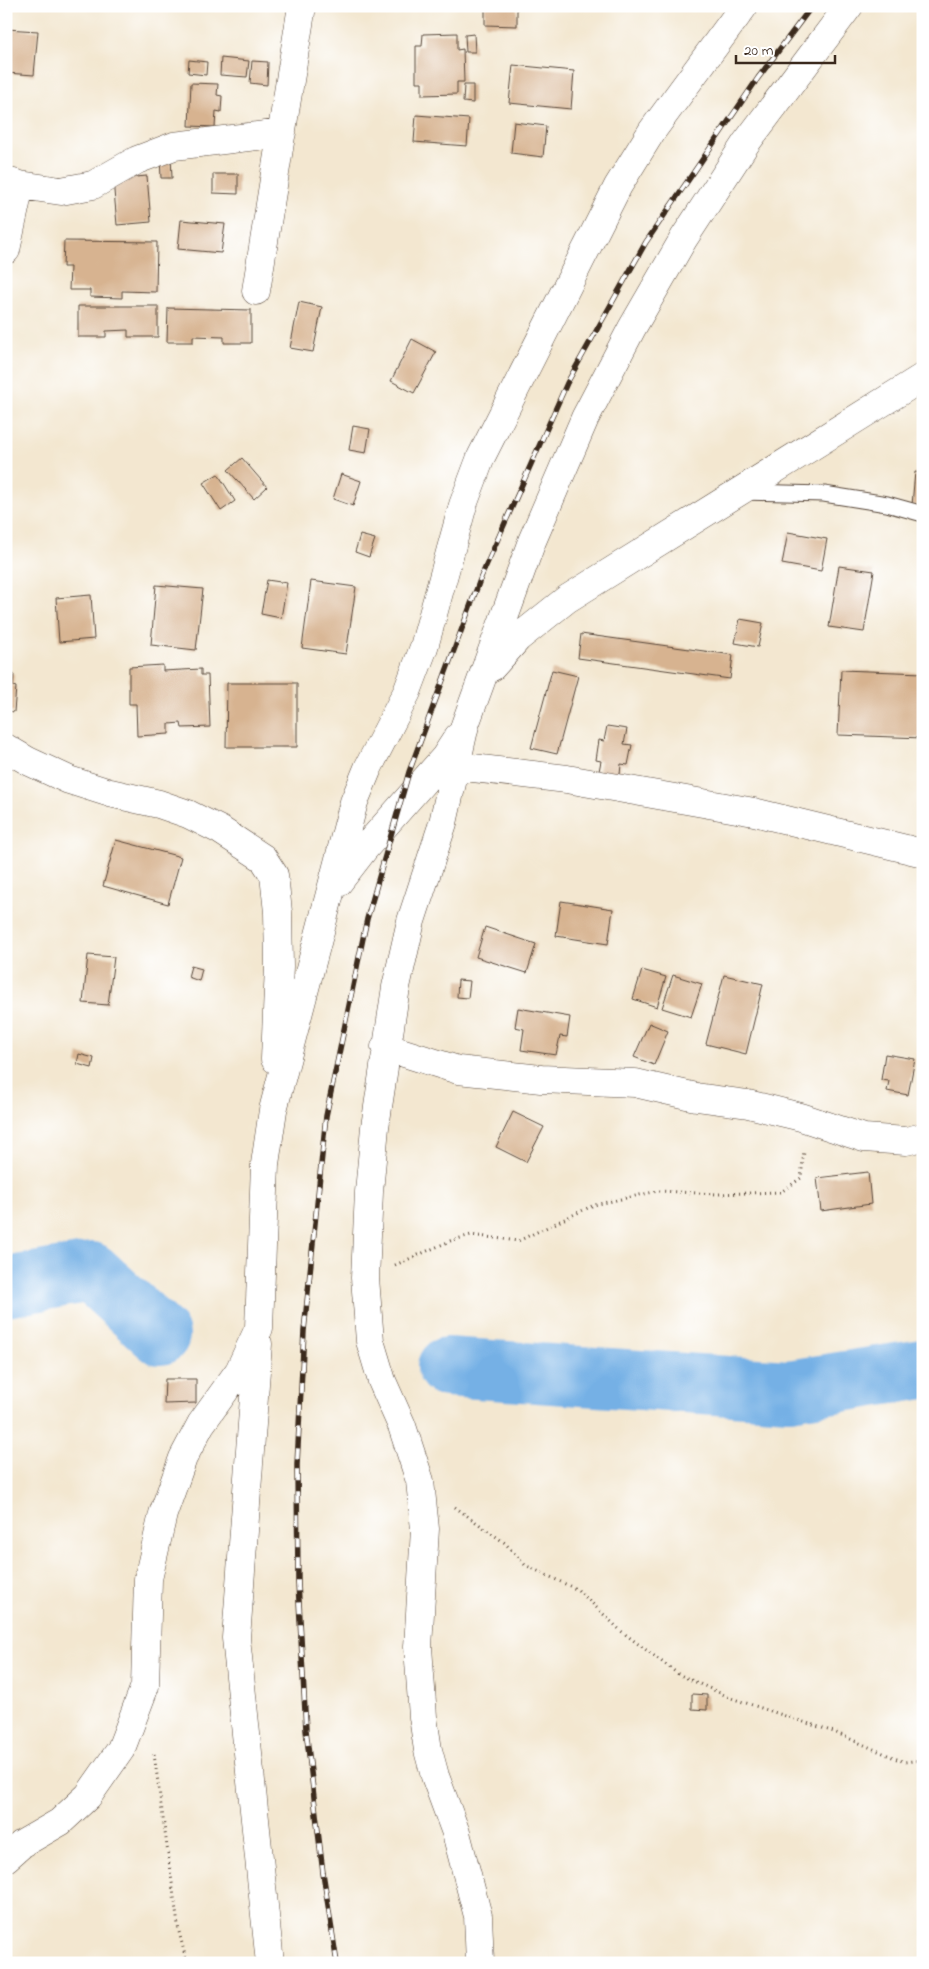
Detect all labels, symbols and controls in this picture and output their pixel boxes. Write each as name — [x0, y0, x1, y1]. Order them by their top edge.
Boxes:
scale bar — [736, 32, 835, 64]
text: 20 m — [744, 40, 774, 62]

